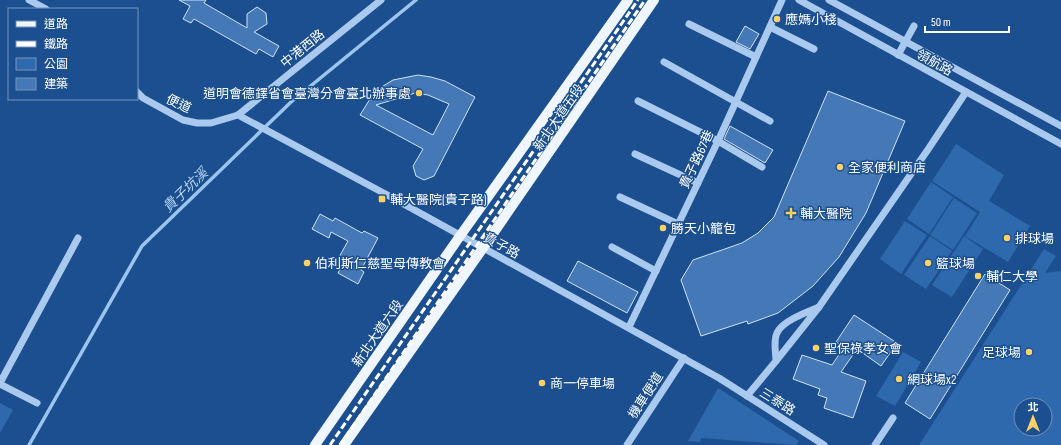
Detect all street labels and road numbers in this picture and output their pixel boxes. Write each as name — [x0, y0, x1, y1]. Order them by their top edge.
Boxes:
street label: 中港西路 — [277, 26, 328, 71]
street label: 領航路 — [914, 46, 955, 79]
street label: 新北大道五段 — [530, 81, 588, 154]
street label: 便道 — [163, 91, 194, 117]
street label: 貴子路67巷 — [676, 128, 717, 191]
street label: 貴子路 — [481, 229, 522, 262]
street label: 新北大道六段 — [349, 297, 407, 370]
street label: 機車便道 — [625, 369, 667, 422]
street label: 三泰路 — [757, 385, 798, 419]

